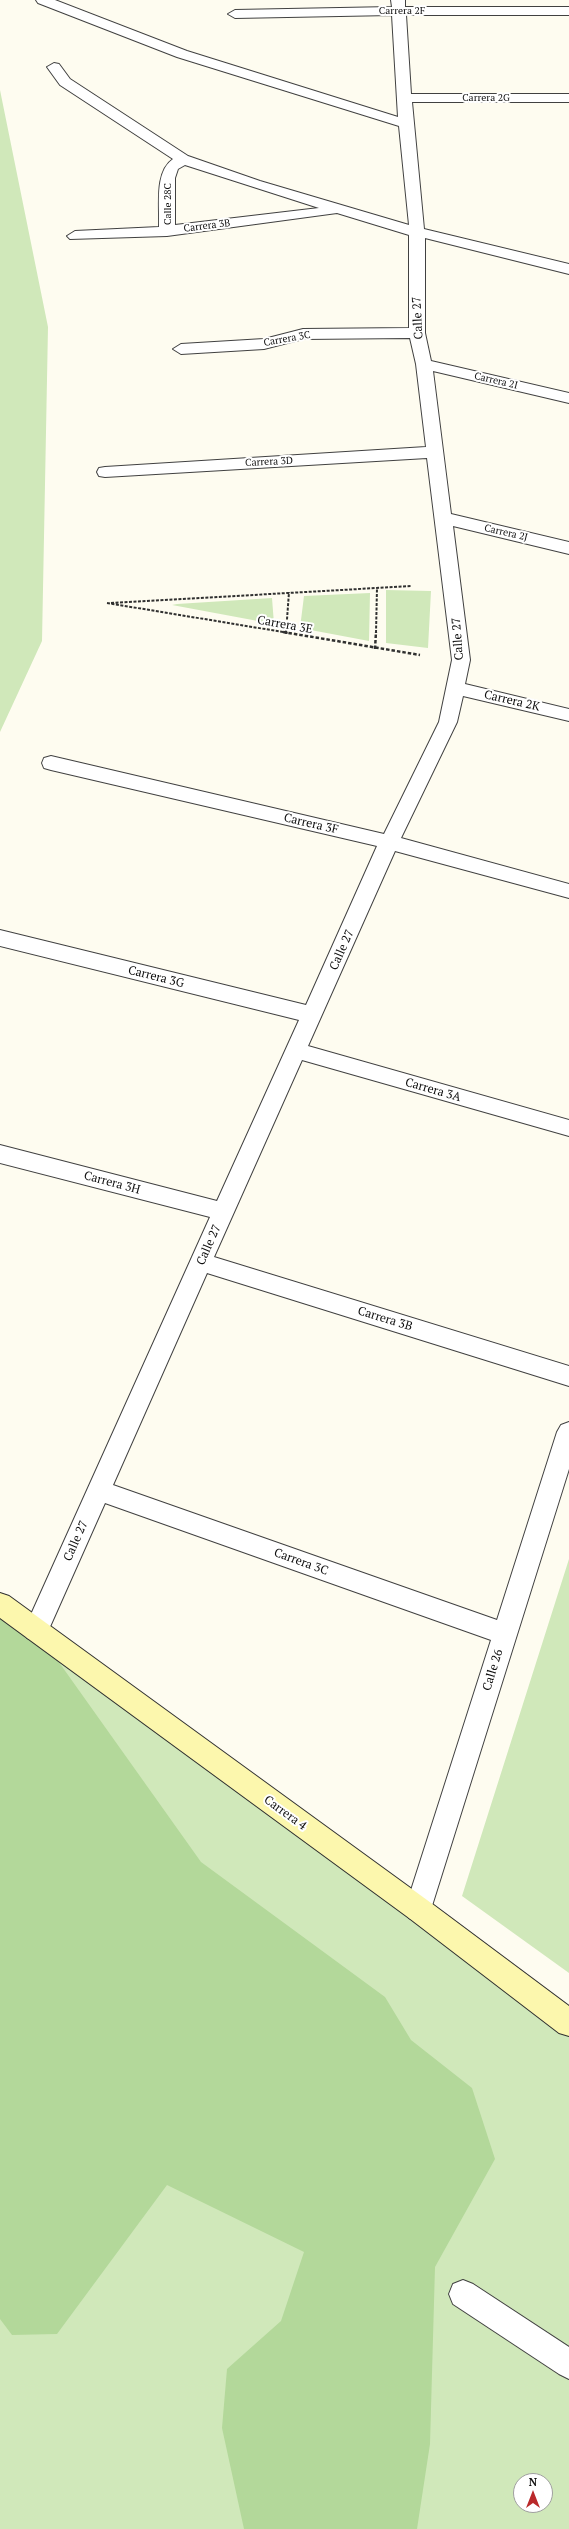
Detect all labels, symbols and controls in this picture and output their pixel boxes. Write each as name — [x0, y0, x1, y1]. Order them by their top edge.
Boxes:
street label: Carrera 2F — [379, 5, 425, 17]
street label: Carrera 2G — [462, 92, 510, 104]
street label: Calle 28C — [162, 183, 174, 225]
street label: Carrera 3B — [183, 217, 231, 235]
street label: Calle 27 — [410, 296, 426, 340]
street label: Carrera 3C — [263, 329, 311, 349]
street label: Carrera 2I — [473, 370, 519, 392]
street label: Carrera 3D — [245, 455, 293, 469]
street label: Carrera 2J — [483, 522, 529, 544]
street label: Carrera 3E — [256, 613, 314, 637]
street label: Calle 27 — [449, 617, 467, 661]
street label: Carrera 2K — [483, 688, 541, 714]
street label: Carrera 3F — [282, 811, 340, 837]
street label: Calle 27 — [327, 928, 357, 972]
street label: Carrera 3G — [126, 963, 186, 991]
street label: Carrera 3A — [404, 1075, 462, 1105]
street label: Carrera 3H — [82, 1169, 142, 1197]
street label: Calle 27 — [194, 1223, 224, 1267]
street label: Carrera 3B — [356, 1304, 414, 1334]
street label: Calle 27 — [61, 1519, 91, 1563]
street label: Carrera 3C — [272, 1546, 330, 1578]
street label: Calle 26 — [480, 1647, 506, 1693]
street label: Carrera 4 — [261, 1793, 309, 1833]
north arrow — [513, 2473, 553, 2513]
text: N — [529, 2475, 537, 2489]

